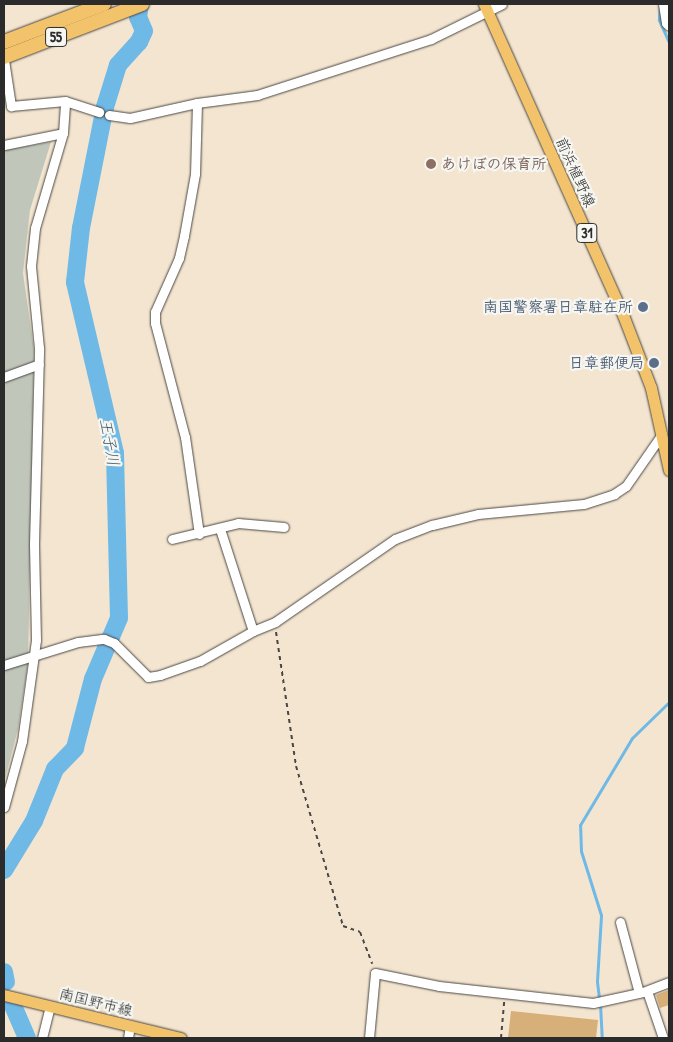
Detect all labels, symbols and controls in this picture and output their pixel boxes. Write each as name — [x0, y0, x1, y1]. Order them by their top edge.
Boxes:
road number: 55 — [45, 26, 67, 48]
street label: 前浜植野線 — [553, 134, 599, 210]
place label: あけぼの保育所 — [441, 155, 546, 173]
marker: あけぼの保育所 — [425, 158, 437, 170]
road number: 31 — [576, 222, 598, 244]
place label: 南国警察署日章駐在所 — [483, 298, 633, 316]
marker: 南国警察署日章駐在所 — [637, 301, 649, 313]
place label: 日章郵便局 — [569, 354, 644, 372]
marker: 日章郵便局 — [648, 357, 660, 369]
water label: 王子川 — [96, 417, 124, 467]
street label: 南国野市線 — [57, 984, 135, 1020]

